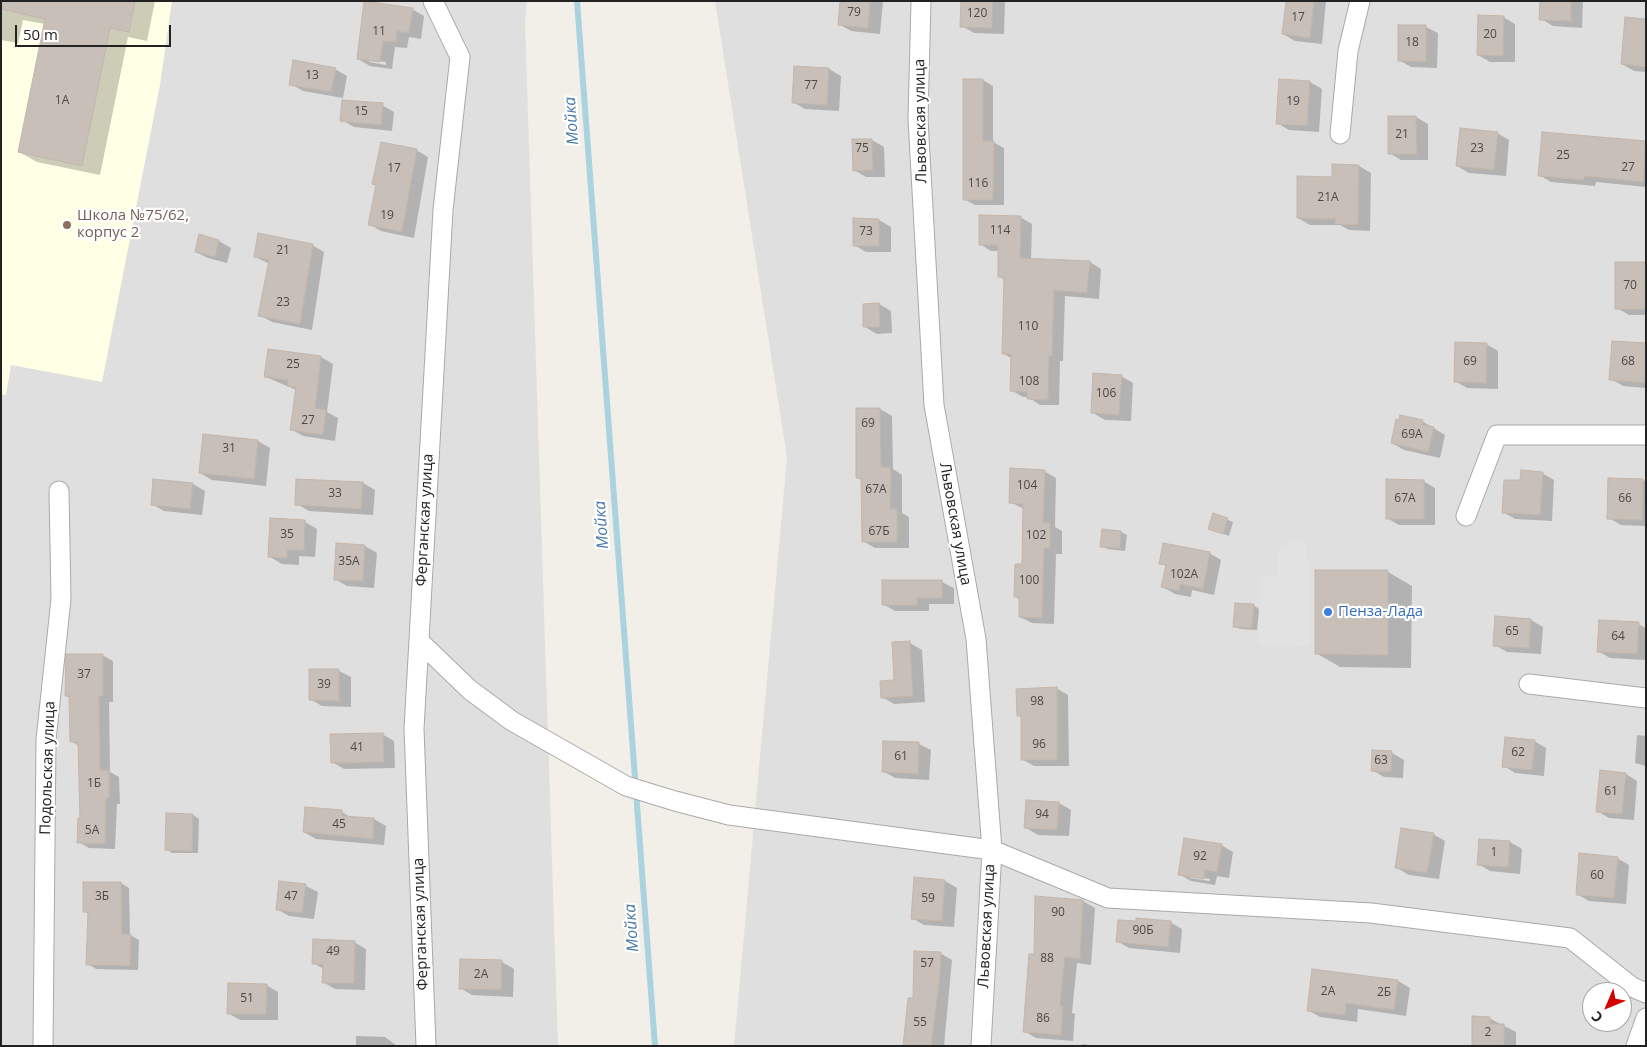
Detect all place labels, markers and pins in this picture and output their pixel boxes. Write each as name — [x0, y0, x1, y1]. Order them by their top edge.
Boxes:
place label: Школа №75/62, корпус 2 — [77, 207, 189, 242]
marker: Школа №75/62, корпус 2 — [61, 219, 73, 231]
place label: Пенза-Лада — [1338, 603, 1423, 621]
marker: Пенза-Лада — [1322, 606, 1334, 618]

